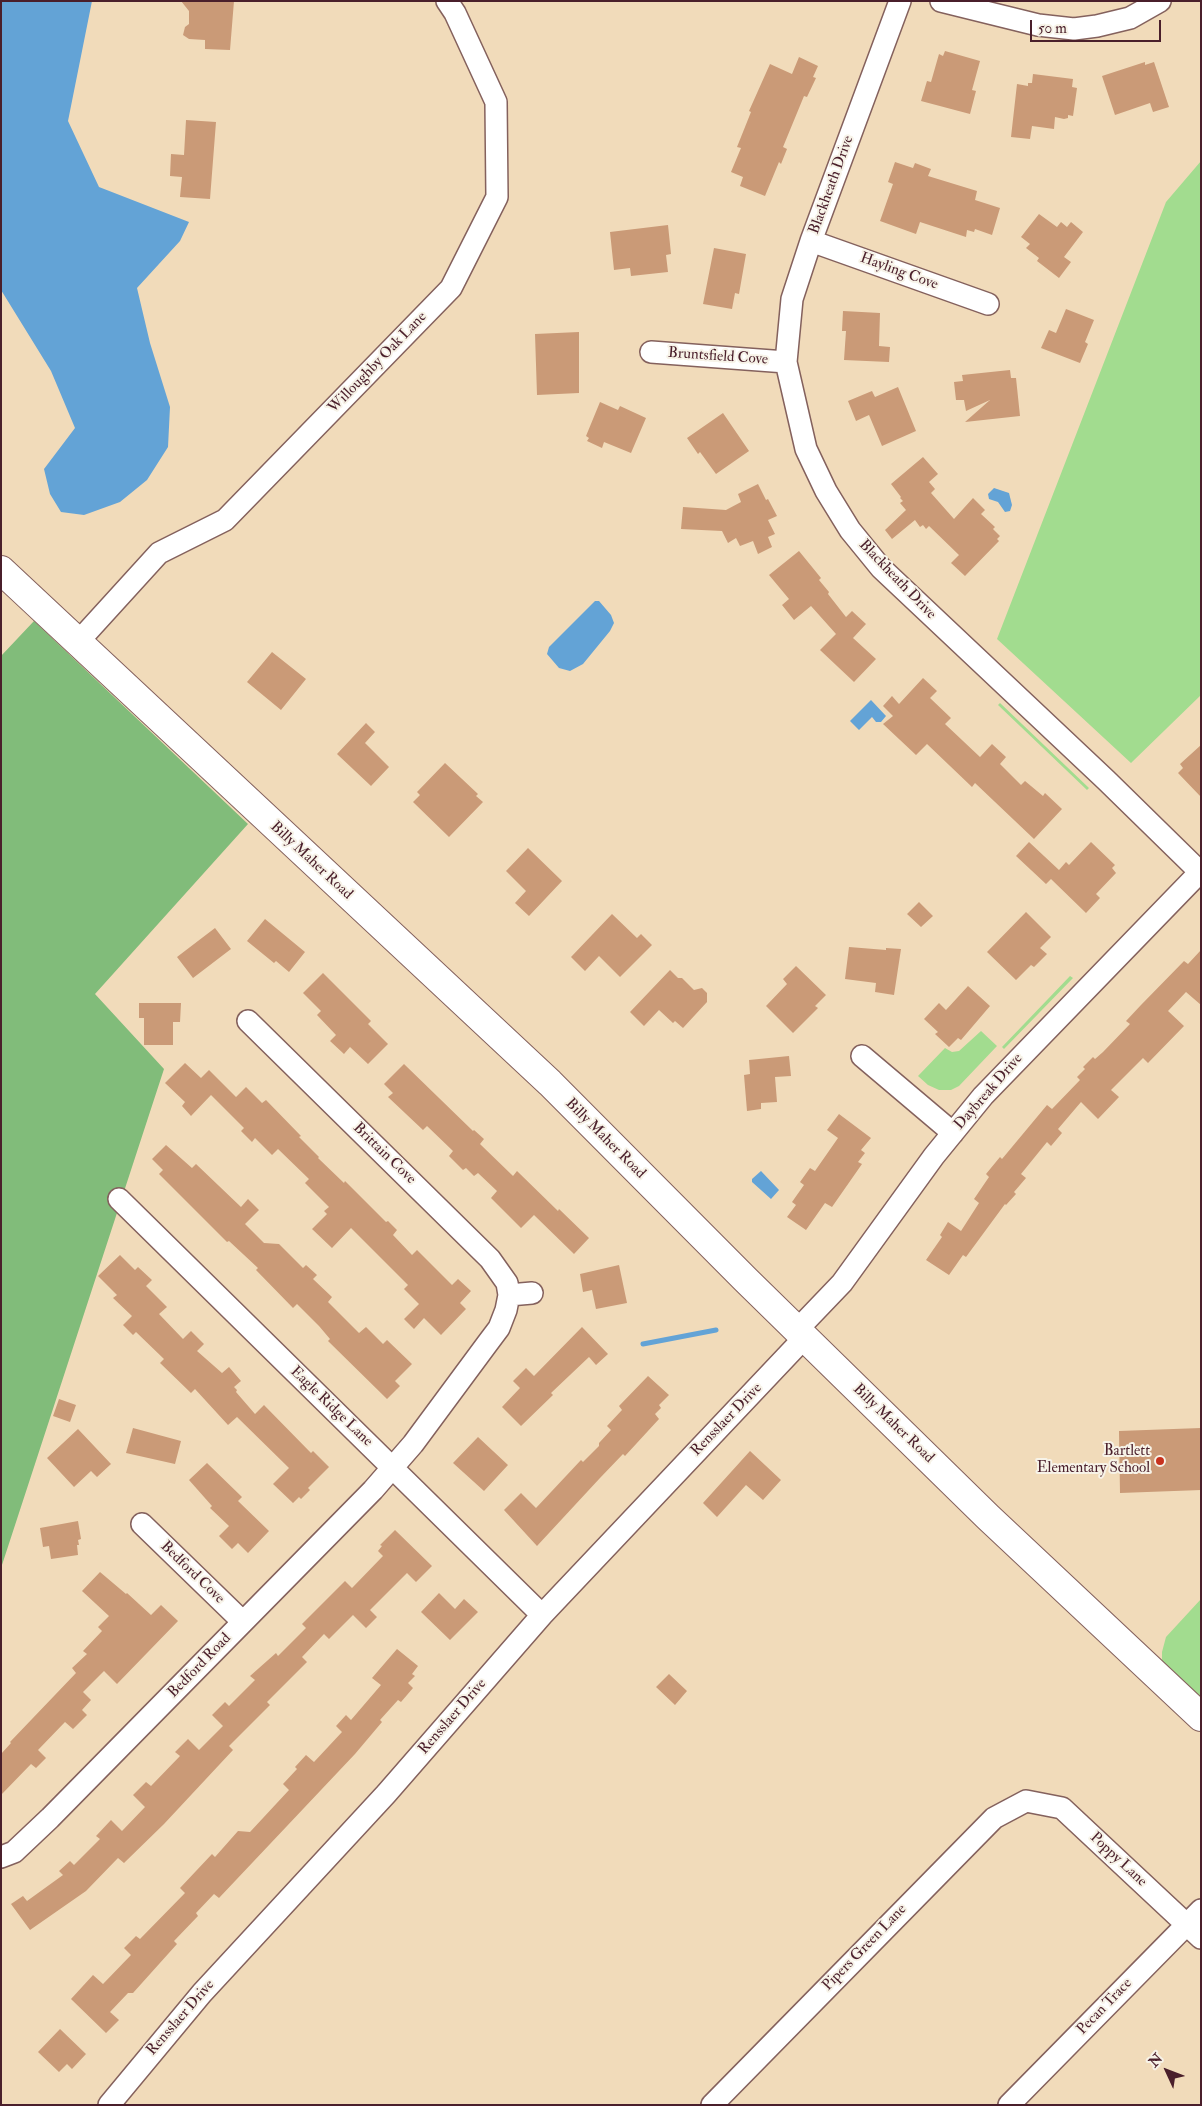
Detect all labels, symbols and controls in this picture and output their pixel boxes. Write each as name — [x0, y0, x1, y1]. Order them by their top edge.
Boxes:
scale bar — [1032, 10, 1163, 42]
text: 50 m — [1038, 19, 1067, 38]
street label: Blackheath Drive — [806, 133, 858, 237]
street label: Hayling Cove — [858, 250, 940, 294]
street label: Willoughby Oak Lane — [325, 309, 431, 417]
street label: Bruntsfield Cove — [667, 345, 769, 369]
street label: Blackheath Drive — [855, 537, 939, 623]
street label: Billy Maher Road — [266, 818, 356, 904]
street label: Daybreak Drive — [951, 1050, 1027, 1134]
street label: Billy Maher Road — [561, 1095, 649, 1183]
street label: Brittain Cove — [349, 1119, 419, 1189]
street label: Eagle Ridge Lane — [286, 1363, 376, 1451]
street label: Rensslaer Drive — [688, 1380, 766, 1460]
street label: Billy Maher Road — [849, 1381, 937, 1467]
place label: Bartlett Elementary School — [1037, 1443, 1150, 1478]
marker: Bartlett Elementary School — [1154, 1455, 1166, 1467]
street label: Bedford Cove — [156, 1538, 228, 1608]
street label: Bedford Road — [165, 1630, 235, 1702]
street label: Rensslaer Drive — [415, 1676, 491, 1758]
street label: Poppy Lane — [1086, 1829, 1150, 1891]
street label: Pipers Green Lane — [819, 1901, 911, 1995]
street label: Pecan Trace — [1074, 1975, 1136, 2039]
street label: Rensslaer Drive — [143, 1977, 219, 2059]
north arrow — [1142, 2046, 1192, 2096]
text: N — [1145, 2050, 1166, 2071]

